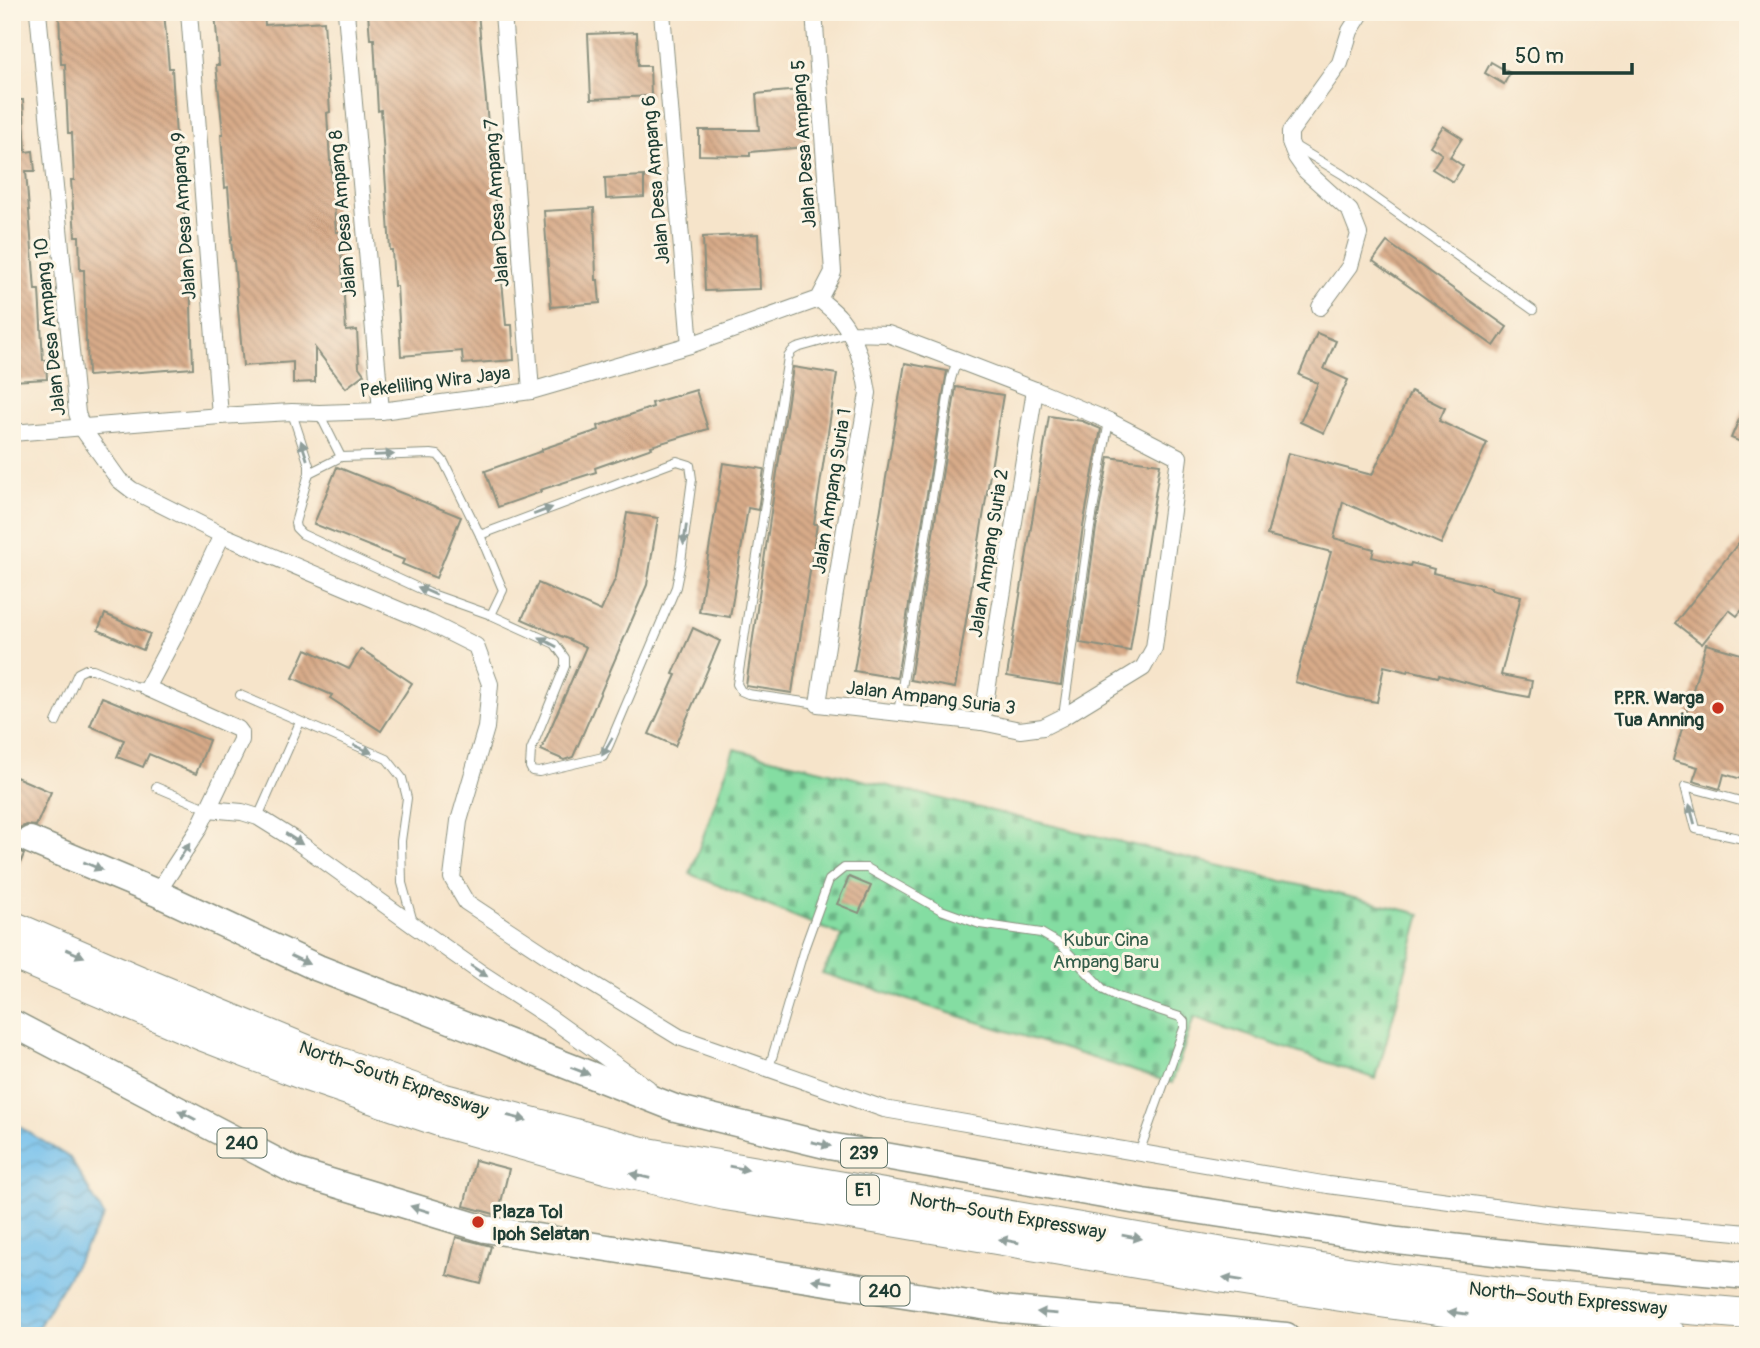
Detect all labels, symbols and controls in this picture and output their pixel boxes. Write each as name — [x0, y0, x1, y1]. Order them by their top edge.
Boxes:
scale bar — [1504, 32, 1632, 76]
text: 50 m — [1515, 43, 1564, 70]
street label: Jalan Desa Ampang 5 — [786, 59, 822, 229]
street label: Jalan Desa Ampang 6 — [637, 94, 675, 266]
street label: Jalan Desa Ampang 7 — [479, 118, 515, 288]
street label: Jalan Desa Ampang 8 — [324, 129, 362, 299]
street label: Jalan Desa Ampang 9 — [166, 131, 202, 301]
street label: Jalan Desa Ampang 10 — [29, 237, 71, 417]
street label: Pekeliling Wira Jaya — [359, 361, 512, 403]
street label: Jalan Ampang Suria 1 — [807, 407, 857, 576]
one-way arrow — [298, 439, 309, 460]
one-way arrow — [374, 450, 396, 461]
street label: Jalan Ampang Suria 2 — [964, 467, 1014, 639]
one-way arrow — [533, 506, 554, 517]
one-way arrow — [679, 524, 690, 546]
one-way arrow — [417, 586, 438, 597]
one-way arrow — [538, 636, 557, 648]
street label: Jalan Ampang Suria 3 — [845, 676, 1017, 720]
place label: P.P.R. Warga Tua Anning — [1613, 686, 1704, 732]
marker: P.P.R. Warga Tua Anning — [1710, 700, 1726, 716]
one-way arrow — [601, 738, 613, 757]
one-way arrow — [352, 743, 373, 754]
one-way arrow — [1686, 803, 1697, 825]
one-way arrow — [284, 833, 303, 846]
one-way arrow — [177, 843, 191, 861]
one-way arrow — [83, 861, 104, 872]
park label: Kubur Cina Ampang Baru — [1053, 928, 1159, 974]
one-way arrow — [65, 947, 85, 959]
one-way arrow — [290, 954, 311, 965]
one-way arrow — [470, 964, 488, 978]
street label: North–South Expressway — [296, 1035, 492, 1123]
one-way arrow — [570, 1065, 591, 1076]
one-way arrow — [178, 1109, 197, 1121]
one-way arrow — [506, 1113, 528, 1124]
road number: 240 — [218, 1128, 266, 1158]
road number: 239 — [841, 1138, 887, 1168]
one-way arrow — [810, 1139, 832, 1150]
one-way arrow — [728, 1163, 750, 1174]
one-way arrow — [629, 1170, 651, 1181]
road number: E1 — [847, 1176, 879, 1204]
street label: North–South Expressway — [908, 1187, 1108, 1245]
place label: Plaza Tol Ipoh Selatan — [492, 1200, 590, 1246]
one-way arrow — [409, 1204, 430, 1214]
marker: Plaza Tol Ipoh Selatan — [470, 1214, 486, 1230]
one-way arrow — [1121, 1232, 1143, 1243]
one-way arrow — [997, 1235, 1019, 1246]
one-way arrow — [1222, 1273, 1244, 1284]
one-way arrow — [811, 1275, 833, 1286]
road number: 240 — [860, 1276, 910, 1306]
street label: North–South Expressway — [1468, 1277, 1668, 1321]
one-way arrow — [1036, 1307, 1058, 1318]
one-way arrow — [1447, 1307, 1469, 1318]

